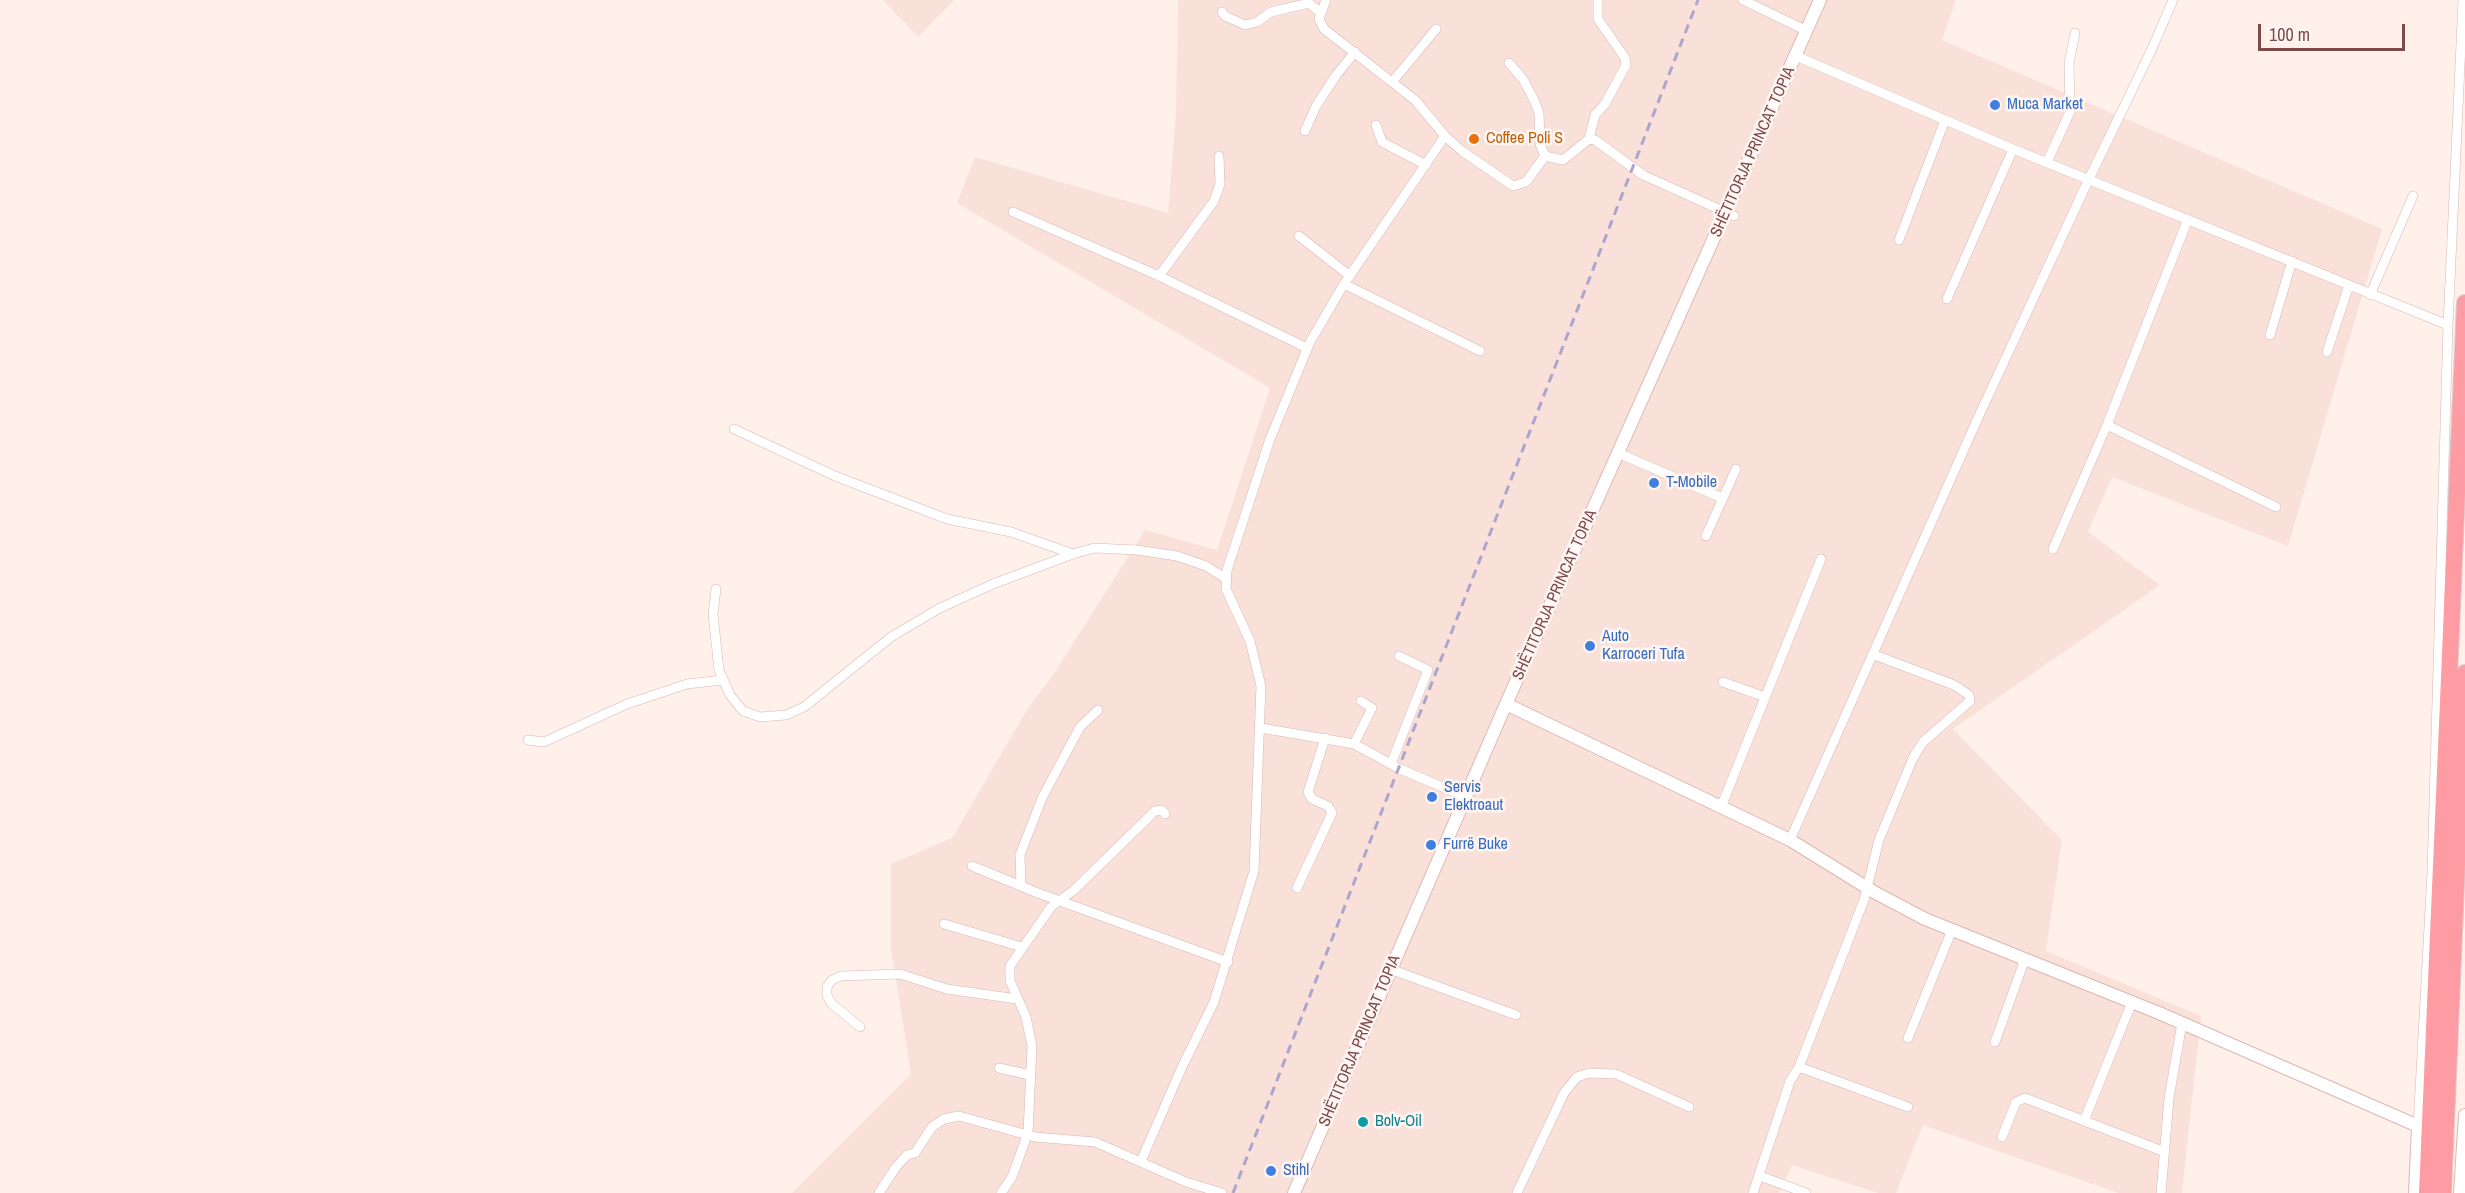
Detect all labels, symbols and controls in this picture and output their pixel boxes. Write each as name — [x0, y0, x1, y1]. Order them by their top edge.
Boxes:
scale bar — [2261, 12, 2408, 50]
text: 100 m — [2269, 22, 2310, 47]
street label: SHËTITORJA PRINCAT TOPIA — [1707, 64, 1799, 240]
place label: Muca Market — [2007, 95, 2083, 115]
marker: Muca Market — [1988, 98, 2002, 112]
place label: Coffee Poli S — [1486, 129, 1563, 149]
marker: Coffee Poli S — [1467, 132, 1481, 146]
place label: T-Mobile — [1666, 473, 1717, 493]
marker: T-Mobile — [1647, 476, 1661, 490]
street label: SHËTITORJA PRINCAT TOPIA — [1509, 507, 1601, 683]
place label: Auto Karroceri Tufa — [1602, 627, 1685, 665]
marker: Auto Karroceri Tufa — [1583, 639, 1597, 653]
place label: Servis Elektroaut — [1444, 778, 1503, 816]
marker: Servis Elektroaut — [1425, 790, 1439, 804]
place label: Furrë Buke — [1443, 835, 1508, 855]
marker: Furrë Buke — [1424, 838, 1438, 852]
street label: SHËTITORJA PRINCAT TOPIA — [1315, 952, 1405, 1130]
place label: Bolv-Oil — [1375, 1112, 1422, 1132]
marker: Bolv-Oil — [1356, 1115, 1370, 1129]
place label: Stihl — [1283, 1161, 1309, 1181]
marker: Stihl — [1264, 1164, 1278, 1178]

